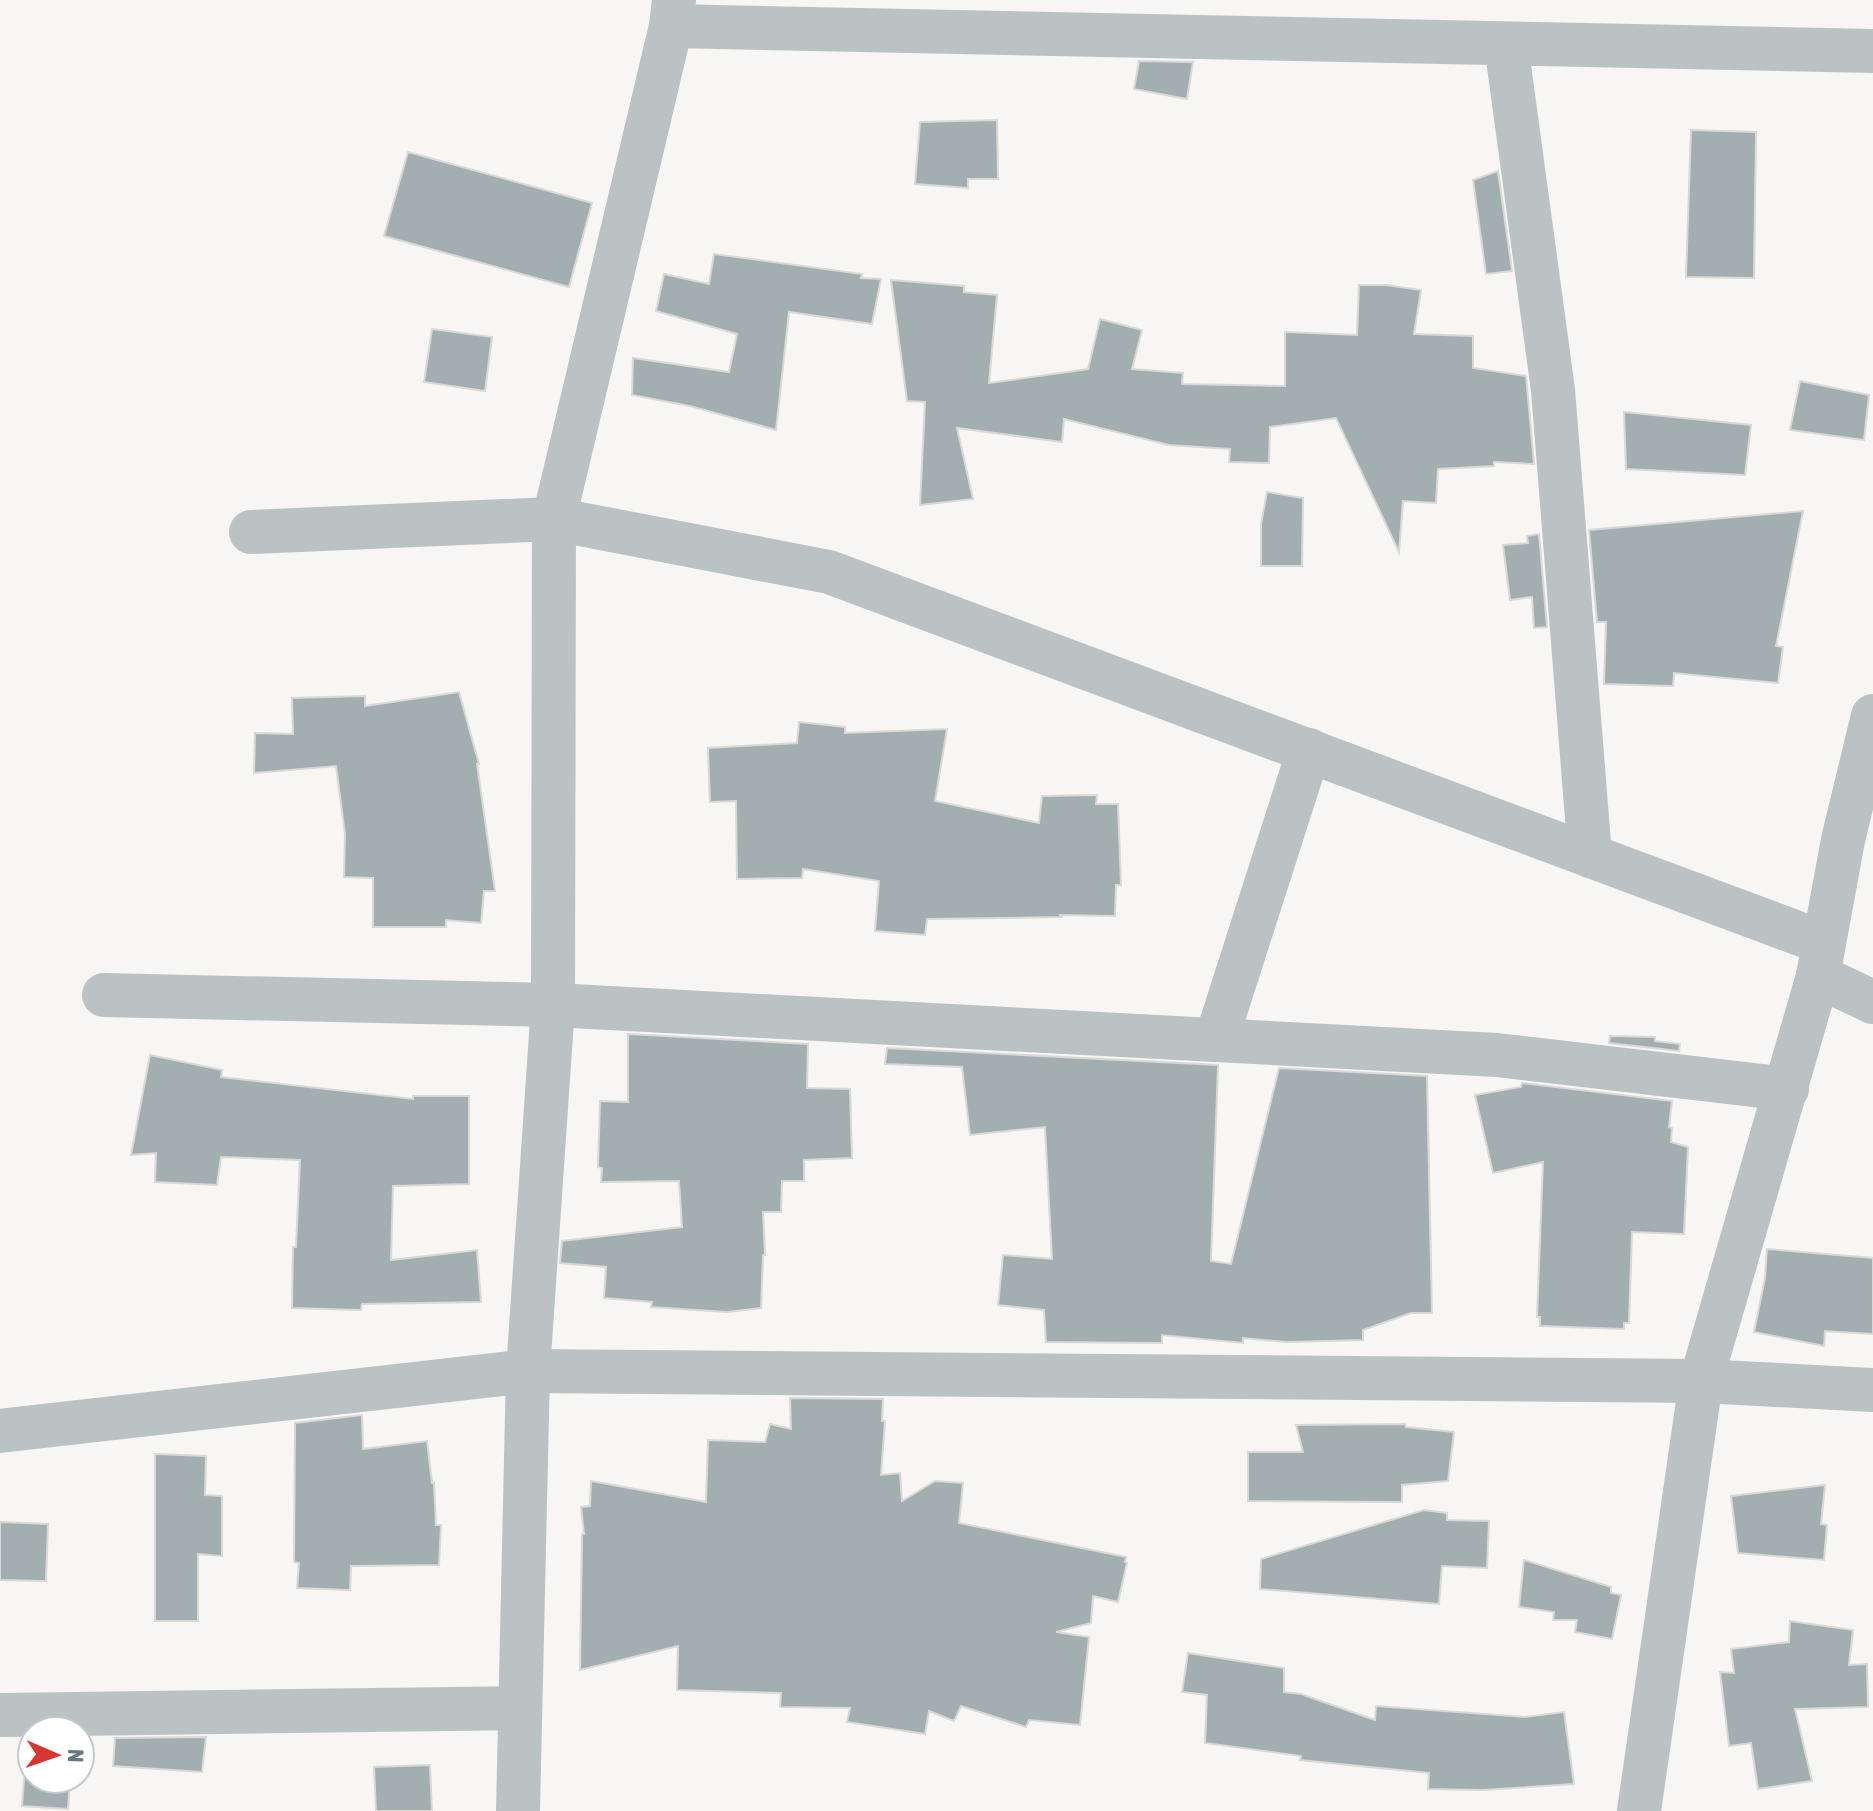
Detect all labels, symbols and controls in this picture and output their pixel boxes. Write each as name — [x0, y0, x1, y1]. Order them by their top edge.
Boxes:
north arrow — [16, 1715, 96, 1795]
text: N — [63, 1749, 89, 1763]

